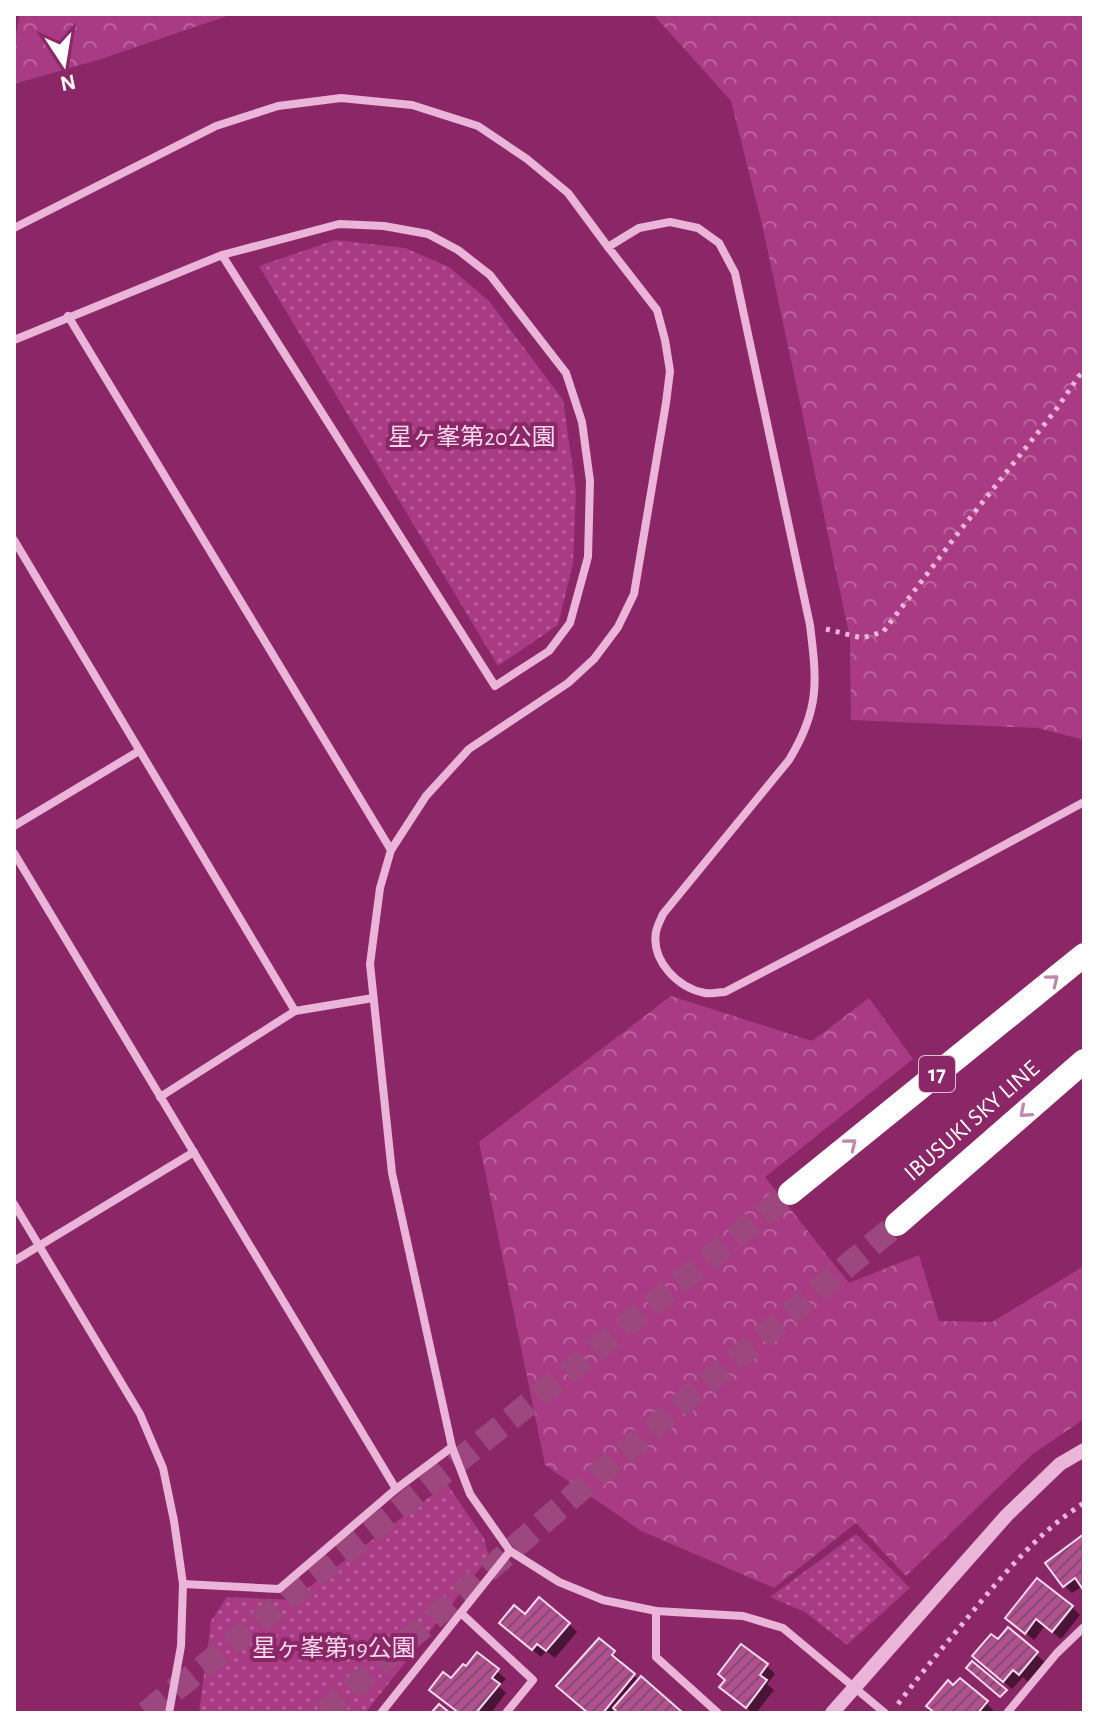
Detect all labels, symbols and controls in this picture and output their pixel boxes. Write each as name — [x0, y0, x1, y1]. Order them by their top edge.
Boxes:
north arrow — [24, 24, 104, 104]
text: N — [58, 70, 78, 95]
park label: 星ヶ峯第20公園 — [388, 424, 556, 450]
one-way arrow — [1044, 975, 1058, 990]
street label: IBUSUKI SKY LINE — [900, 1056, 1044, 1186]
road number: 17 — [919, 1056, 955, 1092]
one-way arrow — [1020, 1102, 1035, 1117]
one-way arrow — [842, 1139, 856, 1154]
park label: 星ヶ峯第19公園 — [252, 1635, 416, 1661]

